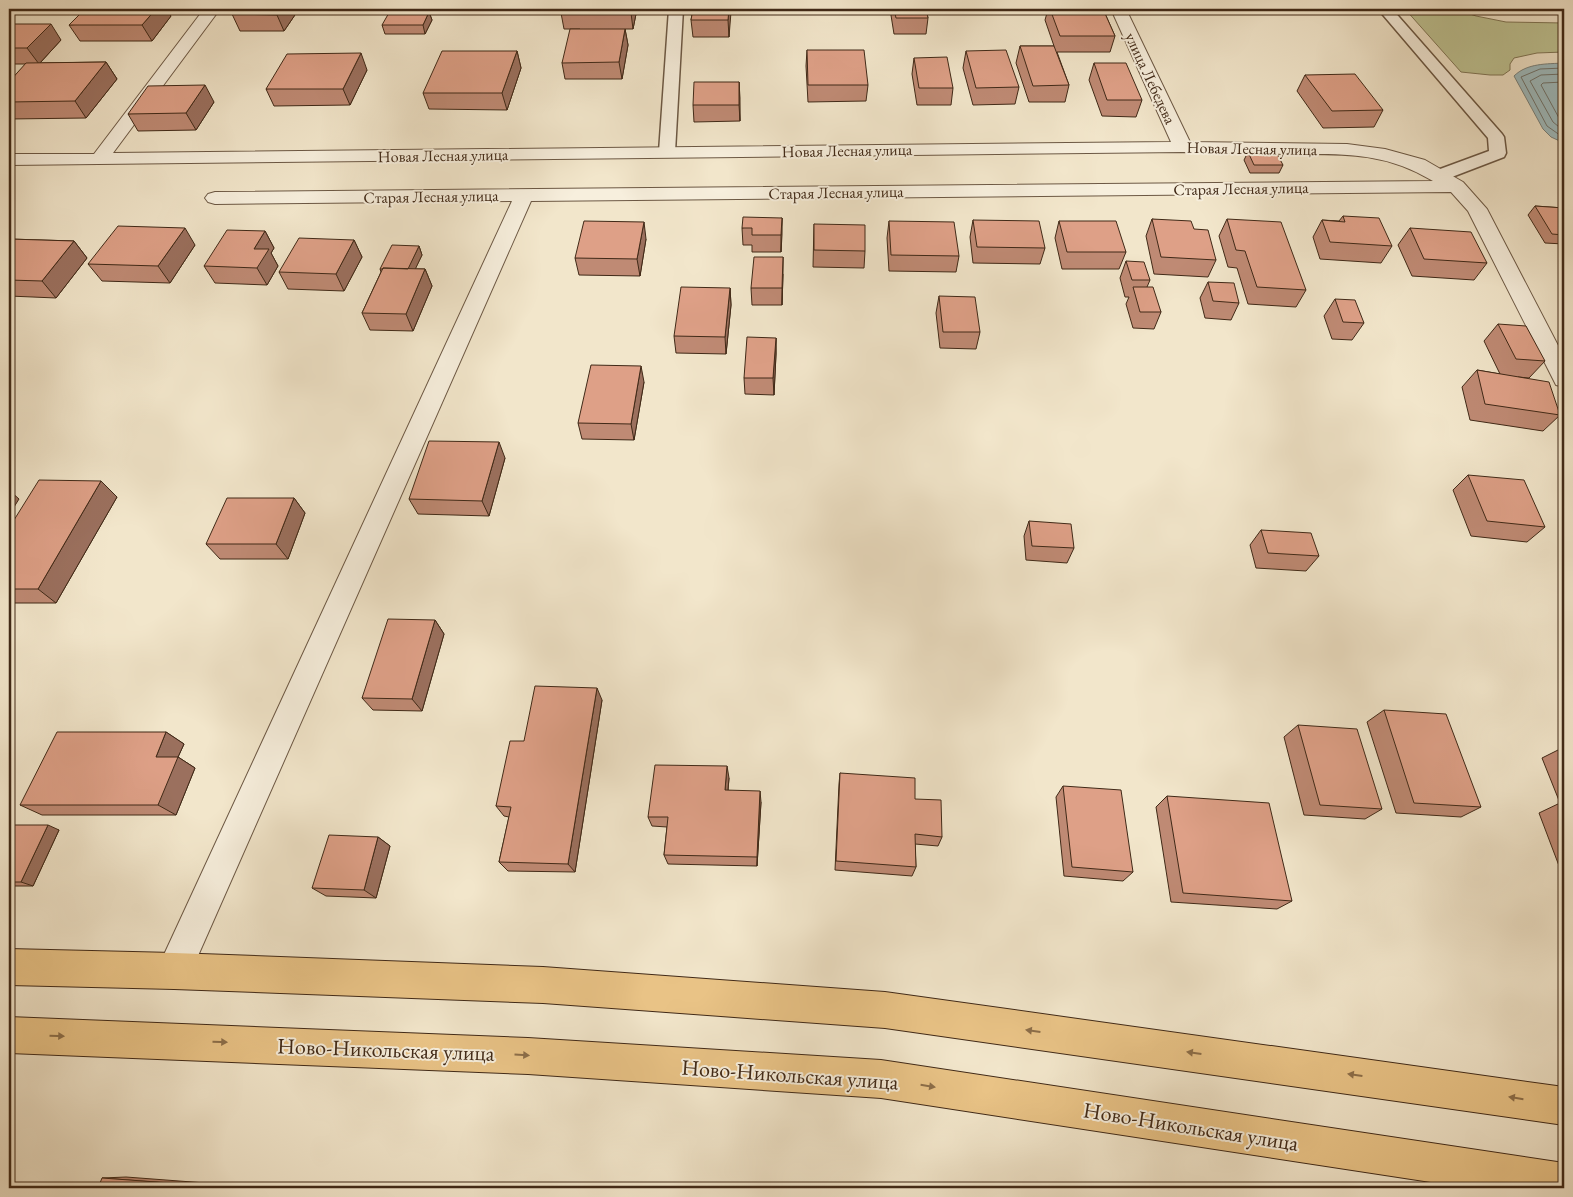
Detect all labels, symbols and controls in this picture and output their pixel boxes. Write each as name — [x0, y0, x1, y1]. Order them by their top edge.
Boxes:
street label: улица Лебедева — [1120, 29, 1181, 128]
street label: Новая Лесная улица — [1187, 137, 1318, 160]
street label: Новая Лесная улица — [782, 139, 913, 162]
street label: Новая Лесная улица — [378, 144, 509, 167]
street label: Старая Лесная улица — [1173, 177, 1309, 200]
street label: Старая Лесная улица — [768, 181, 904, 204]
street label: Старая Лесная улица — [363, 185, 499, 208]
one-way arrow — [1025, 1026, 1041, 1034]
street label: Ново-Никольская улица — [277, 1031, 495, 1068]
one-way arrow — [50, 1033, 66, 1041]
one-way arrow — [212, 1039, 228, 1047]
one-way arrow — [1186, 1049, 1202, 1057]
one-way arrow — [514, 1052, 530, 1060]
street label: Ново-Никольская улица — [680, 1052, 900, 1097]
one-way arrow — [1347, 1071, 1363, 1079]
one-way arrow — [921, 1083, 937, 1091]
one-way arrow — [1508, 1093, 1524, 1101]
street label: Ново-Никольская улица — [1081, 1095, 1301, 1158]

